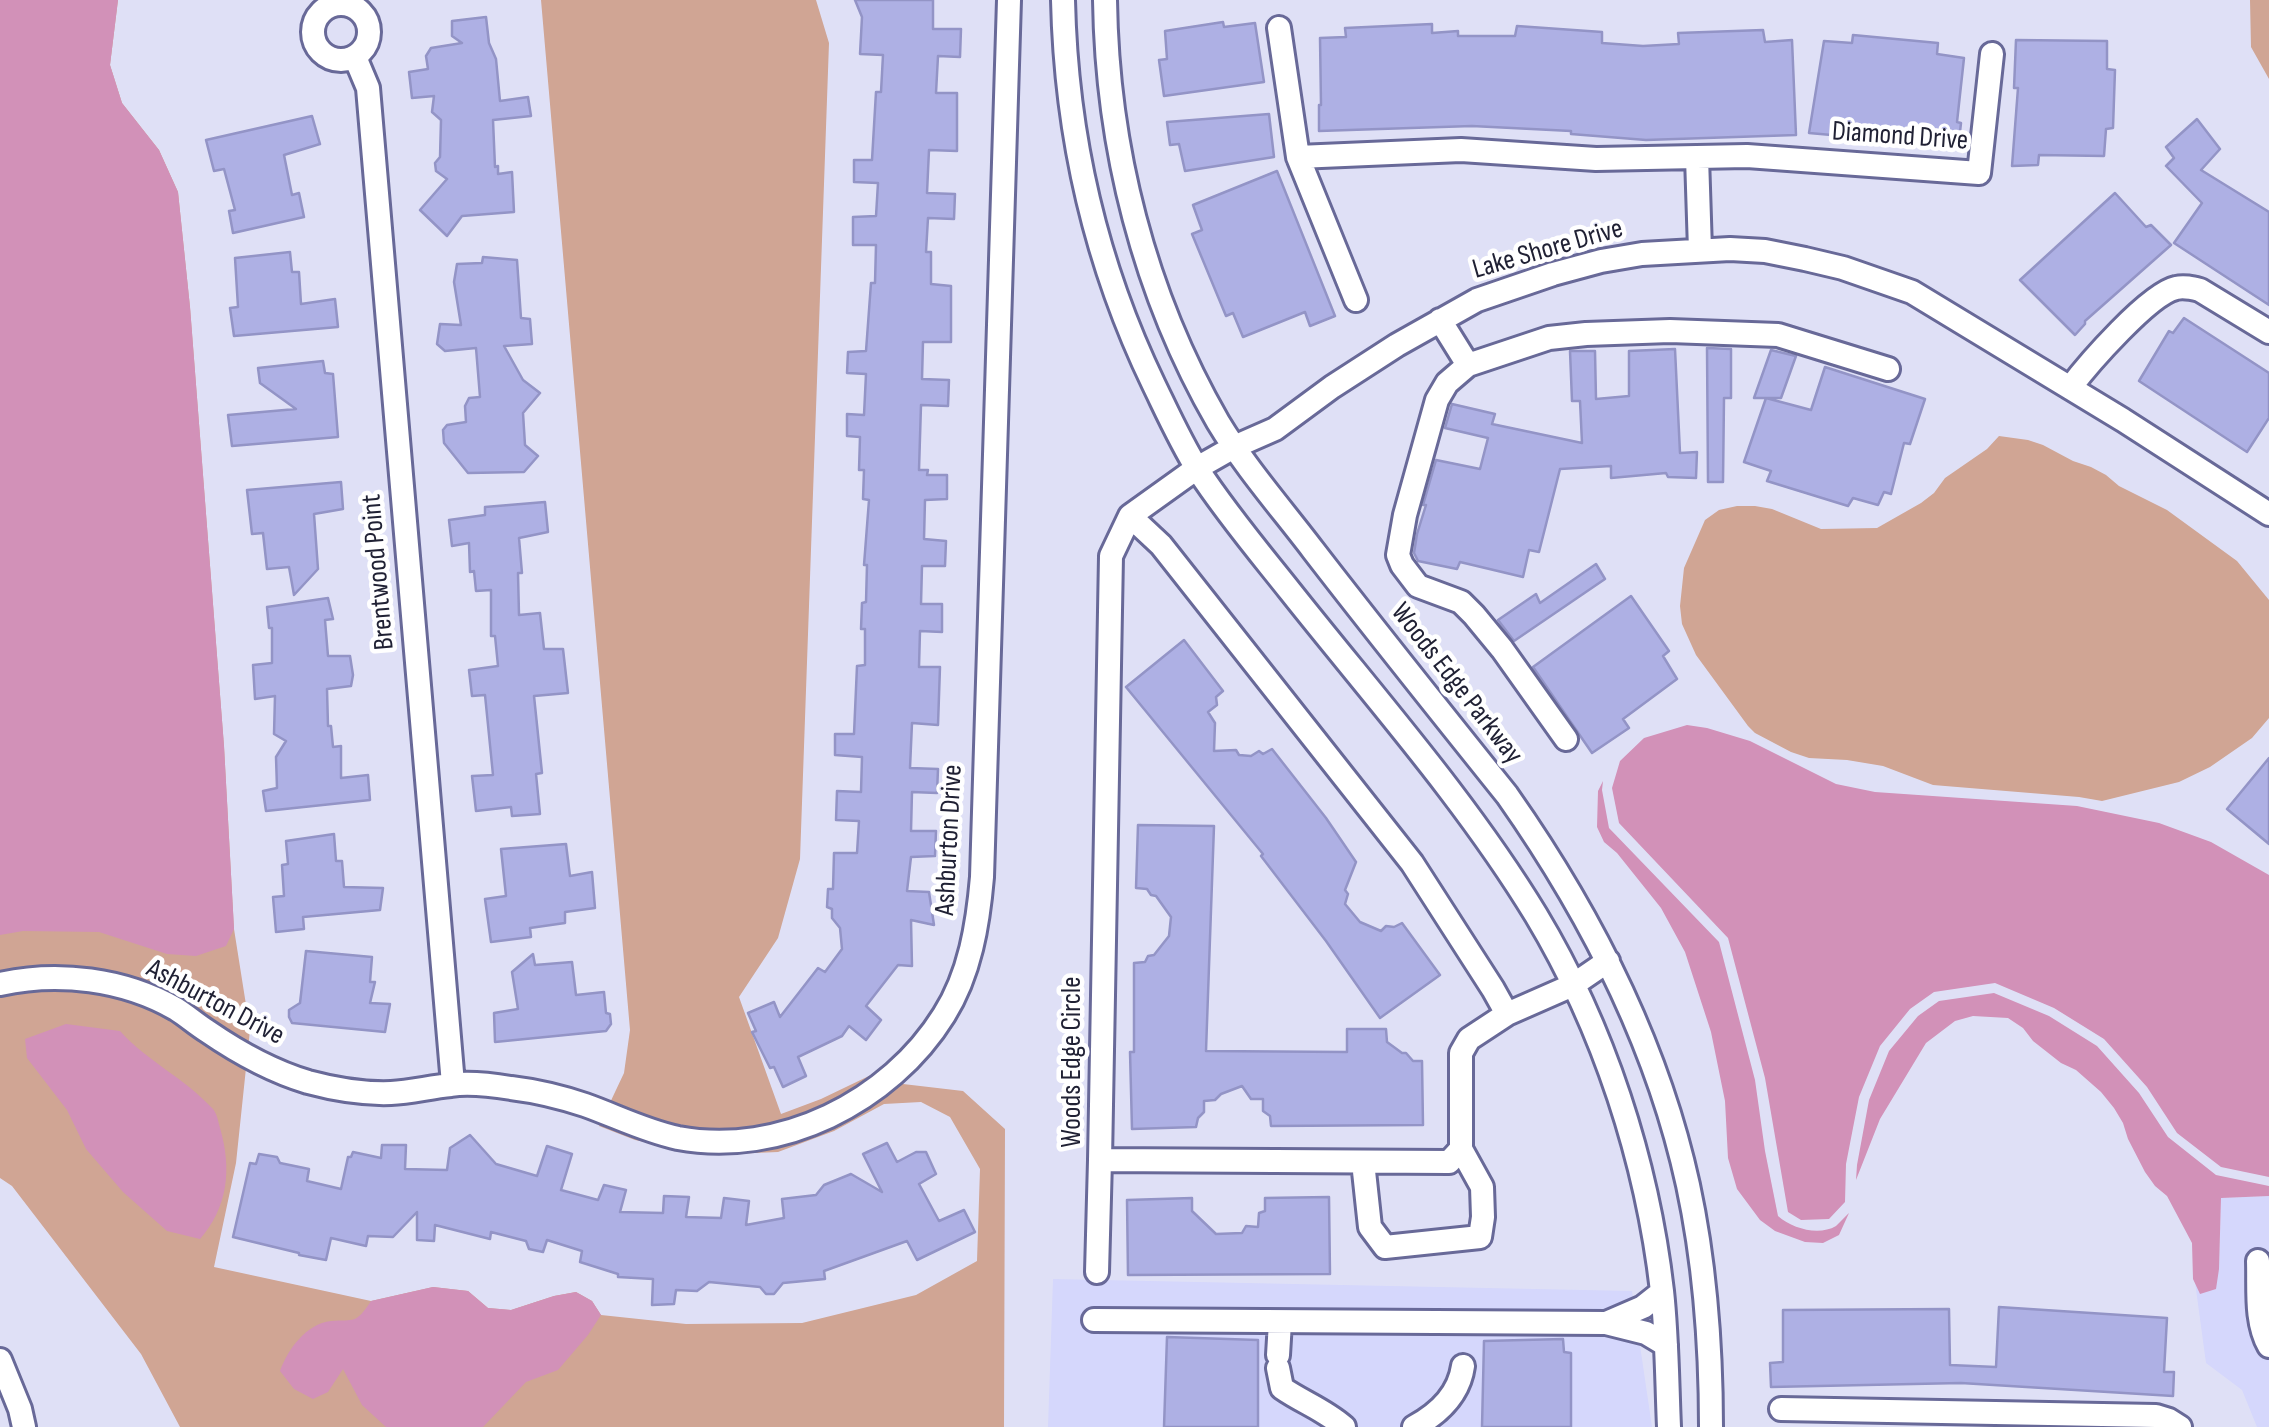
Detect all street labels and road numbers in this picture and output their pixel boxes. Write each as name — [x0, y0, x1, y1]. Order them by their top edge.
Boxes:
street label: Diamond Drive — [1831, 115, 1969, 159]
street label: Lake Shore Drive — [1469, 213, 1627, 287]
street label: Brentwood Point — [355, 493, 403, 651]
street label: Woods Edge Parkway — [1383, 597, 1529, 771]
street label: Ashburton Drive — [929, 764, 971, 916]
street label: Ashburton Drive — [140, 953, 290, 1053]
street label: Woods Edge Circle — [1056, 976, 1090, 1148]

